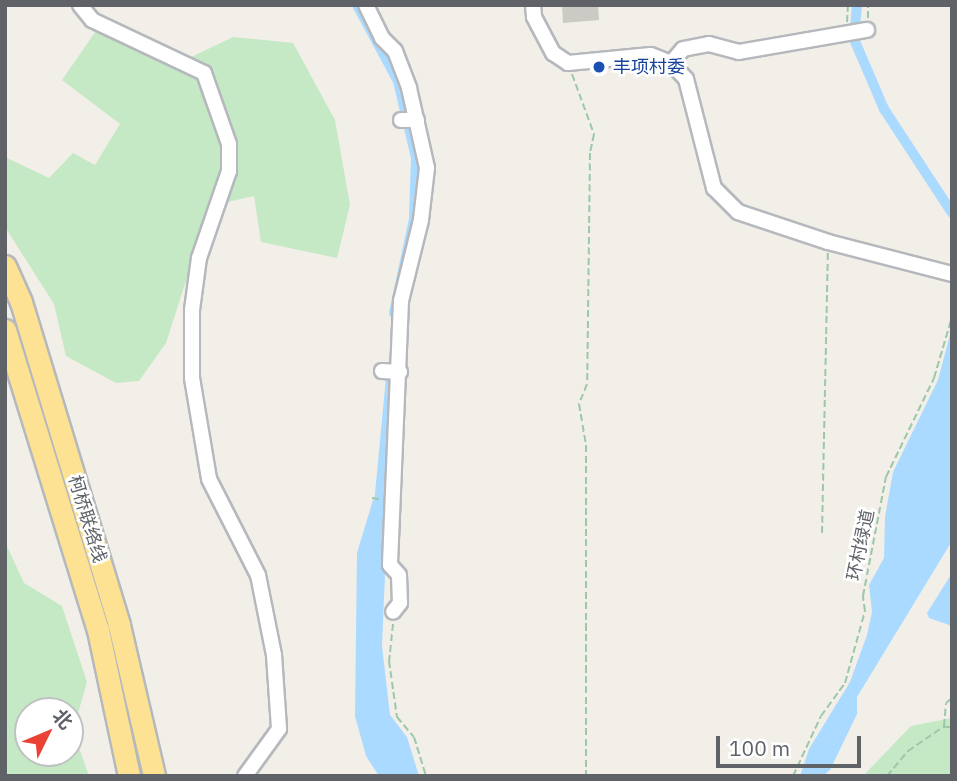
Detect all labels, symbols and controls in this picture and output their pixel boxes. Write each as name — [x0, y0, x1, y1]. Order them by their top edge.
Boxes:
place label: 丰项村委 — [613, 56, 685, 78]
marker: 丰项村委 — [591, 59, 607, 75]
street label: 柯桥联络线 — [64, 473, 110, 565]
street label: 环村绿道 — [843, 508, 879, 582]
north arrow — [14, 697, 84, 767]
text: 北 — [48, 704, 78, 734]
scale bar — [719, 722, 864, 766]
text: 100 m — [729, 734, 790, 762]

